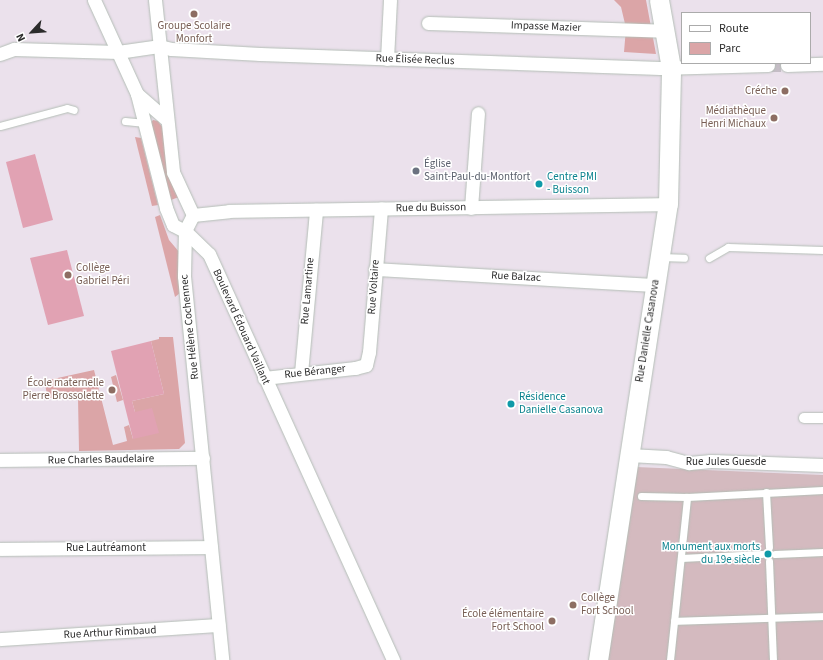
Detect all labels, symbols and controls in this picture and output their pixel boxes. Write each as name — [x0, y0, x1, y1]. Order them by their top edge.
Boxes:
marker: Groupe Scolaire Monfort — [189, 9, 199, 19]
north arrow — [12, 12, 52, 52]
legend — [681, 12, 811, 64]
street label: Impasse Mazier — [511, 19, 581, 35]
place label: Groupe Scolaire Monfort — [157, 20, 231, 46]
text: Route — [719, 20, 749, 37]
text: N — [12, 31, 29, 44]
text: Parc — [719, 40, 741, 57]
street label: Rue Élisée Reclus — [375, 52, 455, 68]
place label: Créche — [745, 84, 777, 98]
marker: Créche — [780, 86, 790, 96]
place label: Médiathèque Henri Michaux — [700, 105, 766, 131]
marker: Médiathèque Henri Michaux — [769, 113, 779, 123]
place label: Église Saint-Paul-du-Montfort — [424, 158, 530, 184]
marker: Église Saint-Paul-du-Montfort — [411, 166, 421, 176]
place label: Centre PMI - Buisson — [547, 171, 597, 197]
marker: Centre PMI - Buisson — [534, 179, 544, 189]
street label: Rue du Buisson — [396, 201, 466, 215]
street label: Rue Lamartine — [298, 257, 318, 325]
street label: Rue Voltaire — [365, 259, 383, 315]
place label: Collège Gabriel Péri — [76, 262, 129, 288]
street label: Boulevard Édouard Vaillant — [210, 267, 272, 387]
street label: Rue Balzac — [491, 269, 541, 285]
marker: Collège Gabriel Péri — [63, 270, 73, 280]
street label: Rue Hélène Cochennec — [178, 274, 202, 380]
street label: Rue Danielle Casanova — [633, 279, 663, 383]
street label: Rue Béranger — [284, 362, 346, 382]
place label: École maternelle Pierre Brossolette — [22, 377, 104, 403]
marker: École maternelle Pierre Brossolette — [107, 385, 117, 395]
place label: Résidence Danielle Casanova — [519, 391, 603, 417]
marker: Résidence Danielle Casanova — [506, 399, 516, 409]
street label: Rue Charles Baudelaire — [48, 452, 154, 468]
street label: Rue Jules Guesde — [686, 455, 766, 469]
street label: Rue Lautréamont — [66, 541, 146, 555]
place label: Monument aux morts du 19e siècle — [662, 541, 760, 567]
marker: Monument aux morts du 19e siècle — [763, 549, 773, 559]
place label: Collège Fort School — [581, 592, 634, 618]
marker: Collège Fort School — [568, 600, 578, 610]
place label: École élémentaire Fort School — [462, 608, 544, 634]
marker: École élémentaire Fort School — [547, 616, 557, 626]
street label: Rue Arthur Rimbaud — [63, 624, 157, 642]

